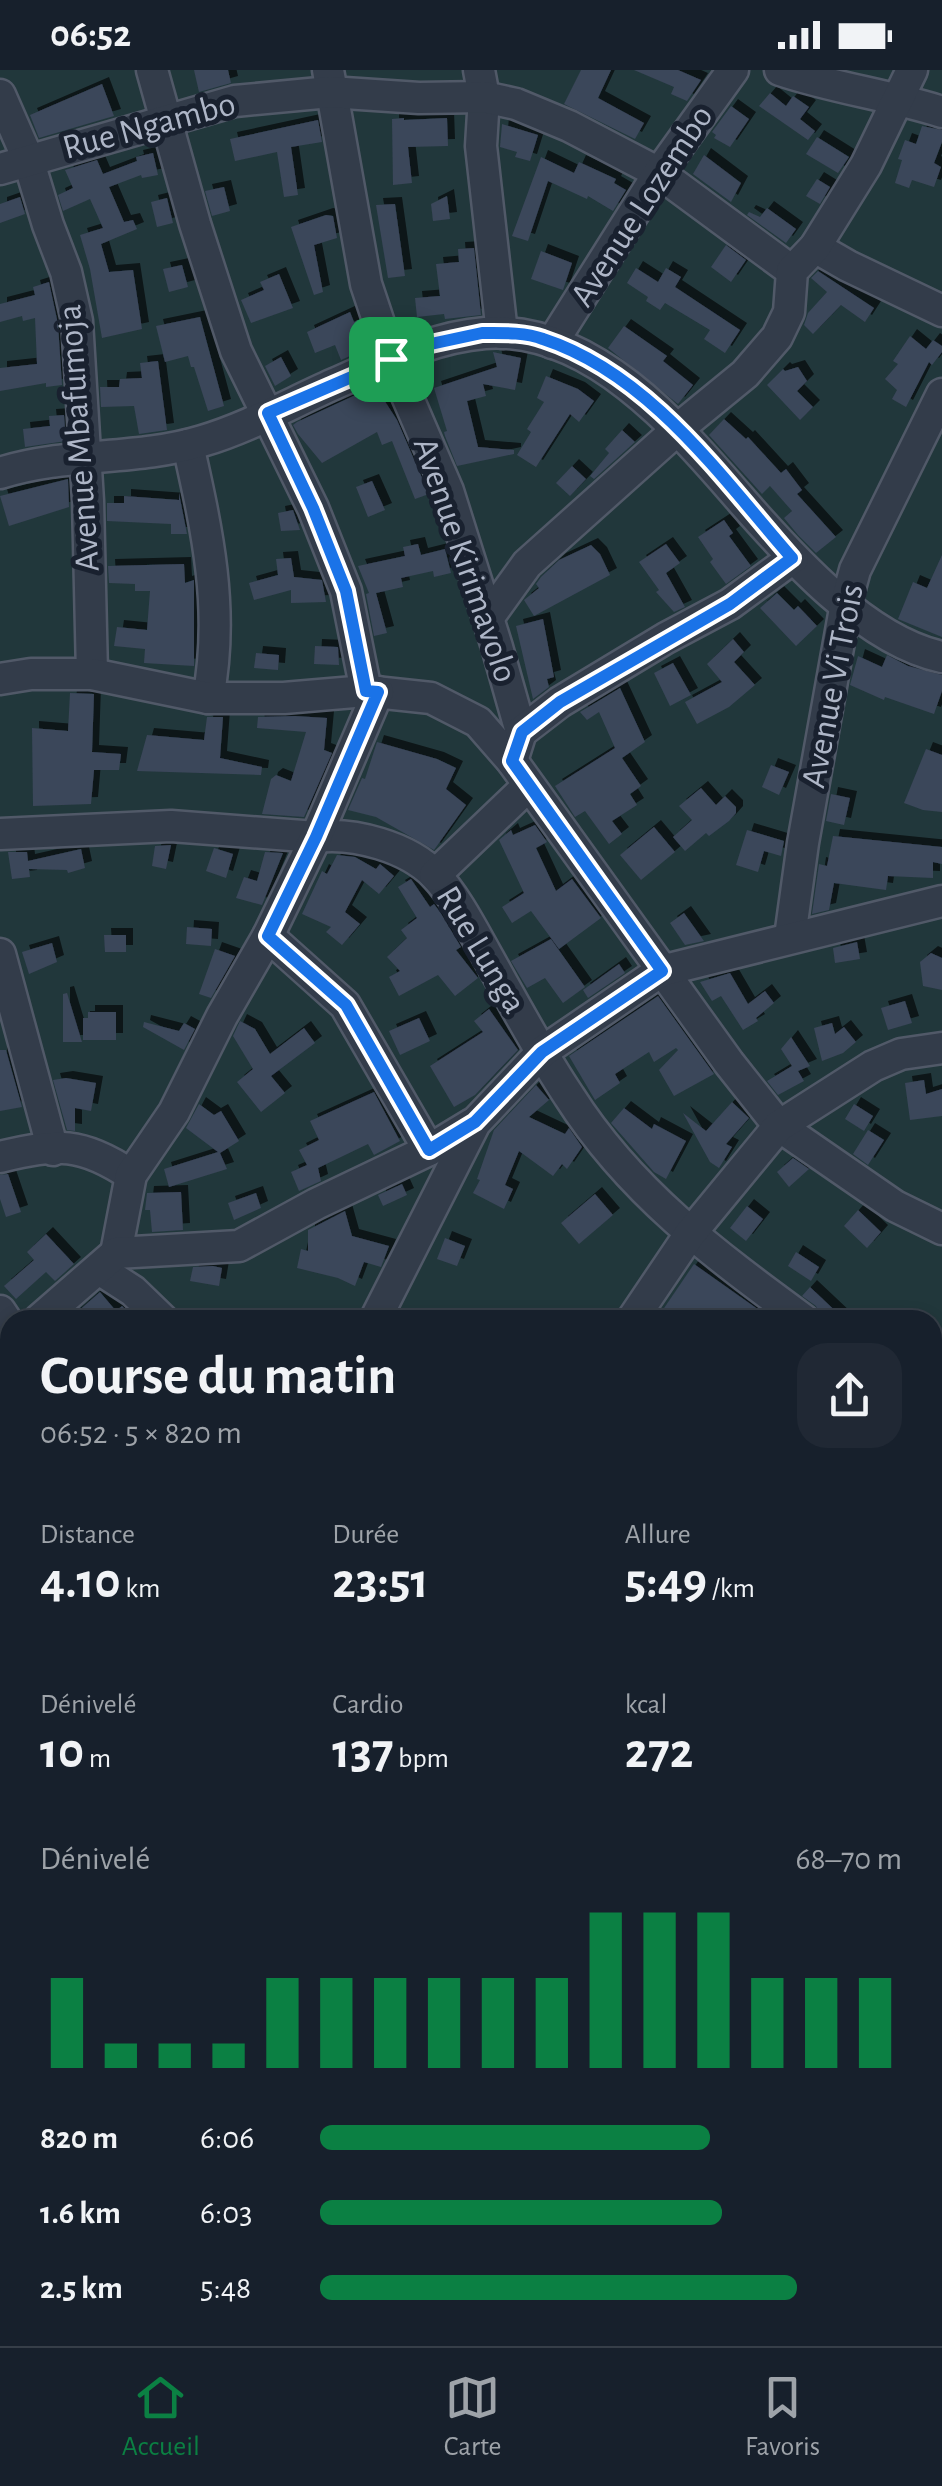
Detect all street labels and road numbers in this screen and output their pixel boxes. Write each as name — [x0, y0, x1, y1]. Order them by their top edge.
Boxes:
street label: Rue Ngambo — [59, 86, 239, 166]
street label: Avenue Lozembo — [564, 99, 720, 313]
street label: Avenue Mbafumoja — [52, 303, 106, 573]
street label: Avenue Kirimavolo — [407, 433, 523, 687]
street label: Avenue Vi Trois — [796, 581, 870, 791]
street label: Rue Lunga — [430, 880, 532, 1020]

